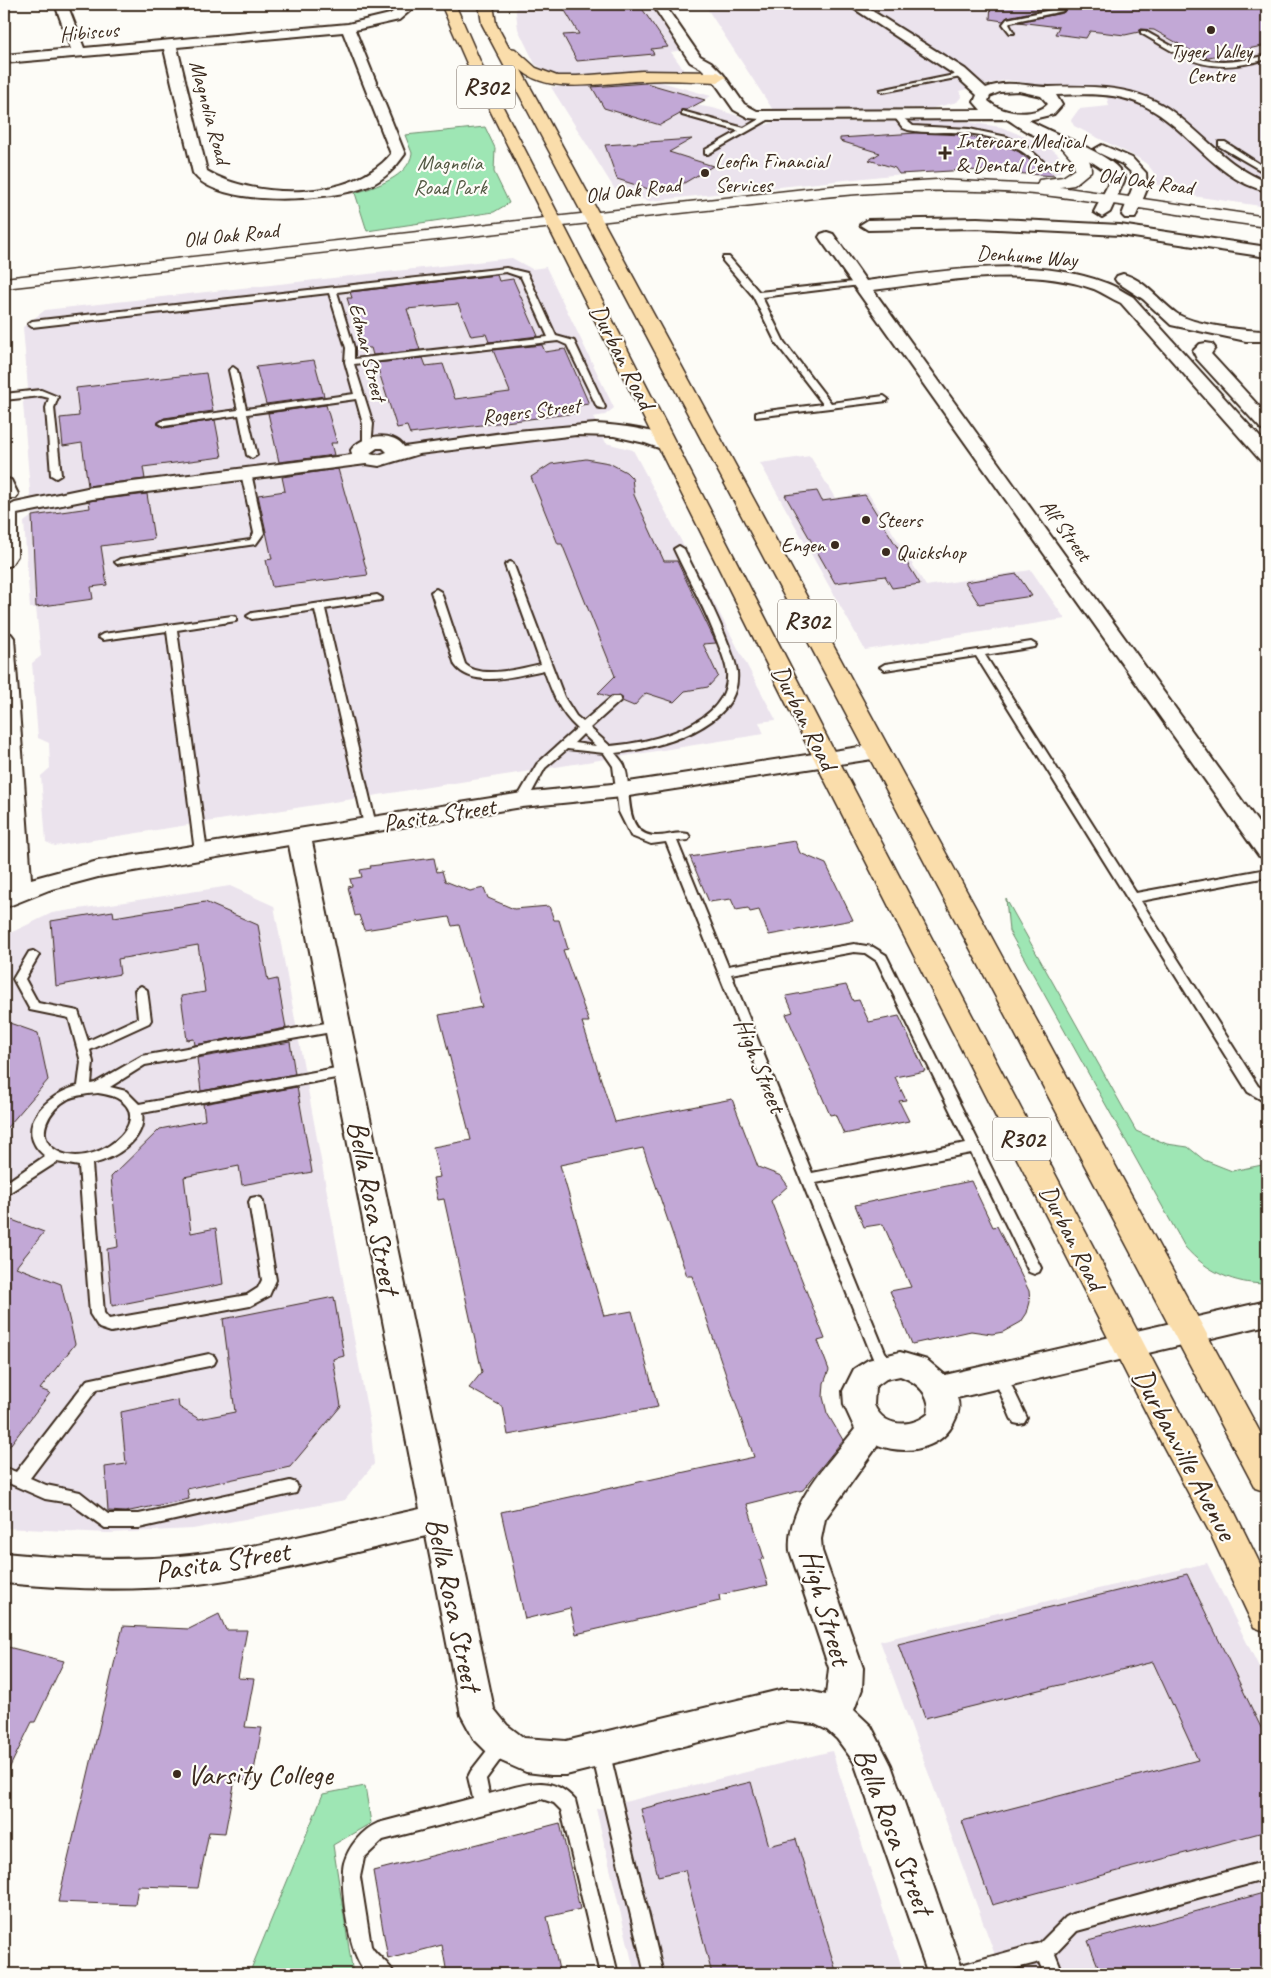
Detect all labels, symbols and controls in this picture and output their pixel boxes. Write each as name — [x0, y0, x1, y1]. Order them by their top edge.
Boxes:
street label: Hibiscus — [59, 16, 121, 48]
marker: Tyger Valley Centre — [1205, 24, 1217, 36]
place label: Tyger Valley Centre — [1170, 38, 1254, 88]
street label: Magnolia Road — [184, 58, 237, 170]
road number: R302 — [457, 65, 515, 108]
place label: Intercare Medical & Dental Centre — [956, 128, 1088, 178]
marker: Intercare Medical & Dental Centre — [938, 146, 952, 160]
place label: Leofin Financial Services — [715, 148, 831, 198]
park label: Magnolia Road Park — [414, 150, 488, 200]
street label: Old Oak Road — [1097, 161, 1199, 201]
marker: Leofin Financial Services — [699, 167, 711, 179]
street label: Old Oak Road — [584, 171, 686, 209]
street label: Old Oak Road — [182, 217, 284, 253]
street label: Denhume Way — [976, 240, 1080, 273]
street label: Durban Road — [582, 299, 664, 418]
street label: Edmar Street — [343, 300, 393, 407]
street label: Rogers Street — [481, 392, 584, 430]
street label: Alf Street — [1035, 494, 1098, 568]
place label: Steers — [876, 507, 924, 533]
marker: Steers — [860, 514, 872, 526]
place label: Engen — [781, 532, 827, 558]
marker: Engen — [829, 539, 841, 551]
place label: Quickshop — [896, 539, 967, 565]
marker: Quickshop — [880, 546, 892, 558]
road number: R302 — [778, 600, 836, 642]
street label: Durban Road — [764, 660, 846, 779]
street label: Pasita Street — [381, 790, 500, 840]
street label: High Street — [727, 1013, 795, 1120]
street label: Bella Rosa Street — [339, 1117, 410, 1301]
road number: R302 — [993, 1118, 1051, 1160]
street label: Durban Road — [1032, 1180, 1114, 1299]
street label: Durbanville Avenue — [1124, 1361, 1247, 1549]
street label: Bella Rosa Street — [417, 1514, 492, 1698]
street label: Pasita Street — [152, 1531, 295, 1590]
street label: High Street — [791, 1545, 862, 1672]
street label: Bella Rosa Street — [845, 1742, 945, 1923]
place label: Varsity College — [187, 1755, 335, 1793]
marker: Varsity College — [171, 1768, 183, 1780]

